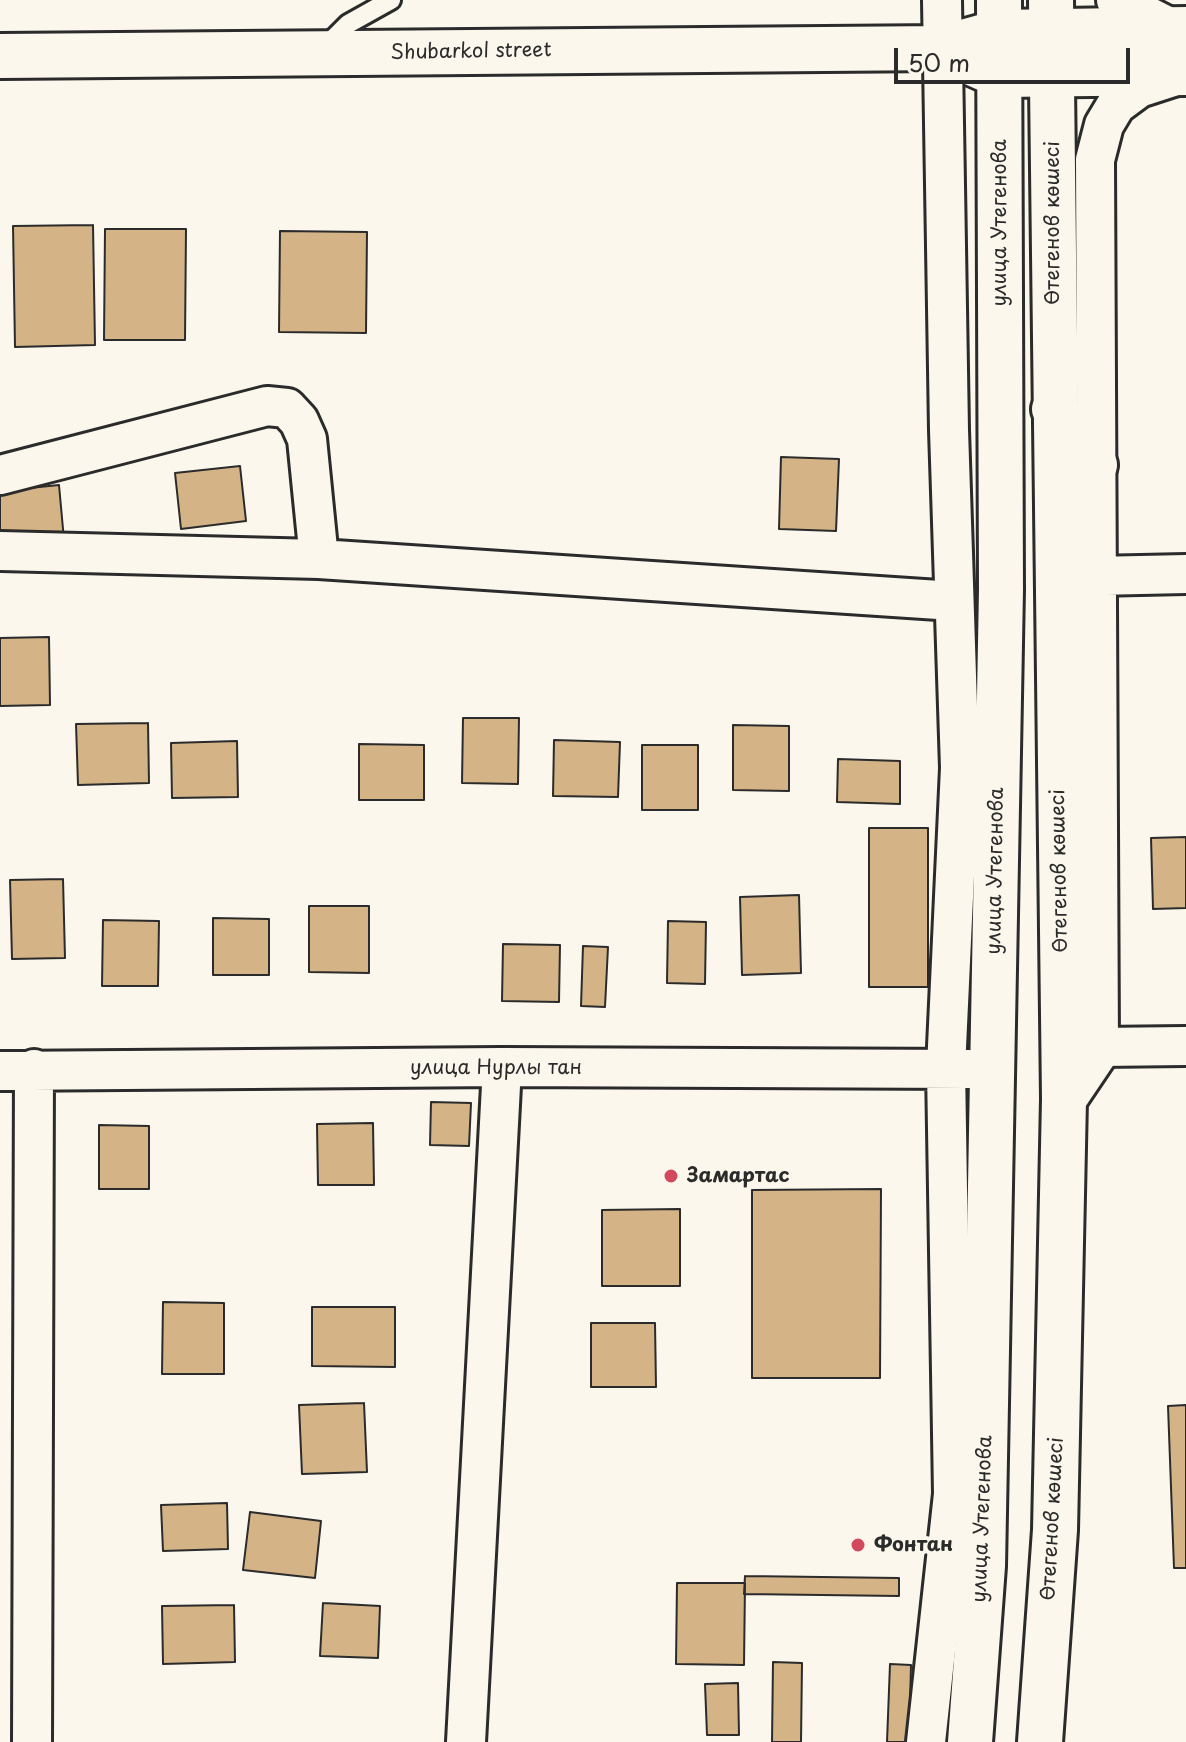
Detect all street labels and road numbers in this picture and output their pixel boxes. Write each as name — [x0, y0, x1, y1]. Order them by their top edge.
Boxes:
street label: Shubarkol street — [390, 39, 552, 65]
street label: улица Утегенова — [988, 139, 1012, 307]
street label: Өтегенов көшесі — [1041, 141, 1065, 305]
street label: улица Утегенова — [983, 787, 1009, 955]
street label: Өтегенов көшесі — [1047, 789, 1073, 953]
street label: улица Нурлы тан — [410, 1056, 582, 1080]
street label: улица Утегенова — [968, 1435, 998, 1603]
street label: Өтегенов көшесі — [1037, 1437, 1069, 1601]

